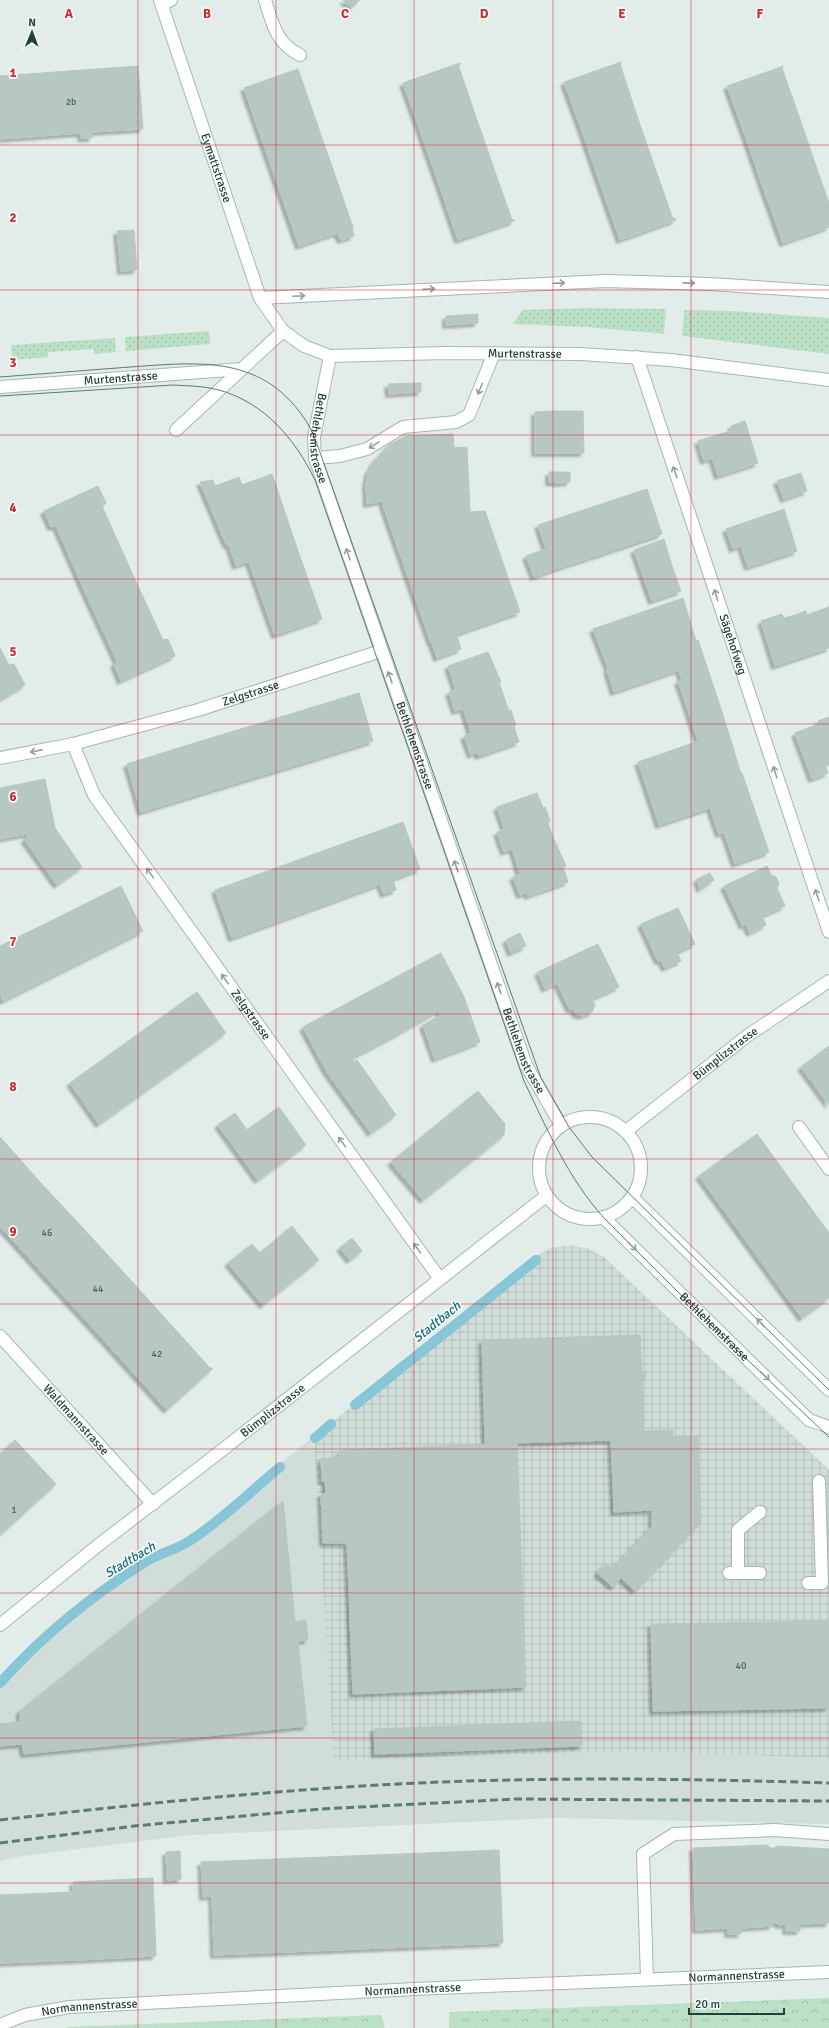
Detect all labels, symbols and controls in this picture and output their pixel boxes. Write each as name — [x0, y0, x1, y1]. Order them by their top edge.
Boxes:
text: A — [65, 6, 74, 22]
text: B — [203, 6, 211, 22]
text: C — [341, 6, 349, 22]
text: D — [480, 6, 489, 22]
text: E — [618, 6, 626, 22]
text: F — [757, 6, 764, 22]
north arrow — [12, 12, 52, 52]
text: N — [28, 16, 36, 29]
text: 1 — [9, 65, 17, 81]
house number: 2b — [66, 96, 76, 108]
street label: Eymattstrasse — [198, 131, 235, 205]
text: 2 — [9, 210, 17, 226]
one-way arrow — [552, 279, 565, 287]
one-way arrow — [682, 279, 695, 287]
one-way arrow — [422, 286, 435, 293]
one-way arrow — [292, 292, 305, 299]
street label: Murtenstrasse — [488, 346, 562, 361]
text: 3 — [9, 355, 17, 371]
street label: Murtenstrasse — [83, 368, 158, 388]
one-way arrow — [476, 383, 484, 395]
street label: Bethlehemstrasse — [306, 392, 331, 485]
one-way arrow — [368, 441, 380, 449]
one-way arrow — [670, 467, 678, 479]
text: 4 — [9, 500, 17, 516]
one-way arrow — [344, 548, 351, 561]
one-way arrow — [712, 589, 719, 602]
street label: Sägehofweg — [716, 612, 750, 677]
text: 5 — [9, 644, 17, 660]
one-way arrow — [386, 671, 394, 683]
street label: Zelgstrasse — [220, 677, 281, 709]
street label: Bethlehemstrasse — [393, 700, 437, 791]
one-way arrow — [30, 748, 43, 756]
one-way arrow — [771, 766, 779, 778]
text: 6 — [9, 789, 17, 805]
one-way arrow — [452, 860, 460, 872]
one-way arrow — [146, 868, 154, 879]
one-way arrow — [812, 889, 820, 901]
text: 7 — [9, 934, 17, 950]
one-way arrow — [221, 974, 229, 985]
one-way arrow — [495, 983, 503, 995]
street label: Zelgstrasse — [228, 986, 274, 1043]
street label: Bethlehemstrasse — [499, 1006, 549, 1096]
street label: Bümplizstrasse — [690, 1023, 761, 1083]
text: 8 — [9, 1079, 17, 1095]
one-way arrow — [338, 1137, 346, 1148]
text: 9 — [9, 1224, 17, 1240]
house number: 46 — [42, 1227, 52, 1239]
one-way arrow — [627, 1241, 637, 1251]
one-way arrow — [413, 1242, 421, 1253]
house number: 44 — [93, 1283, 104, 1295]
street label: Bethlehemstrasse — [676, 1289, 752, 1364]
water label: Stadtbach — [410, 1297, 465, 1346]
one-way arrow — [756, 1318, 766, 1328]
house number: 42 — [152, 1348, 162, 1360]
one-way arrow — [760, 1371, 770, 1381]
street label: Bümplizstrasse — [237, 1380, 308, 1440]
street label: Waldmannstrasse — [40, 1381, 112, 1458]
house number: 1 — [11, 1504, 17, 1516]
water label: Stadtbach — [102, 1538, 159, 1581]
house number: 40 — [736, 1660, 746, 1672]
street label: Normannenstrasse — [688, 1966, 785, 1985]
street label: Normannenstrasse — [364, 1980, 461, 1999]
scale bar — [689, 1990, 784, 2016]
street label: Normannenstrasse — [40, 1996, 138, 2019]
text: 20 m — [695, 1997, 720, 2012]

